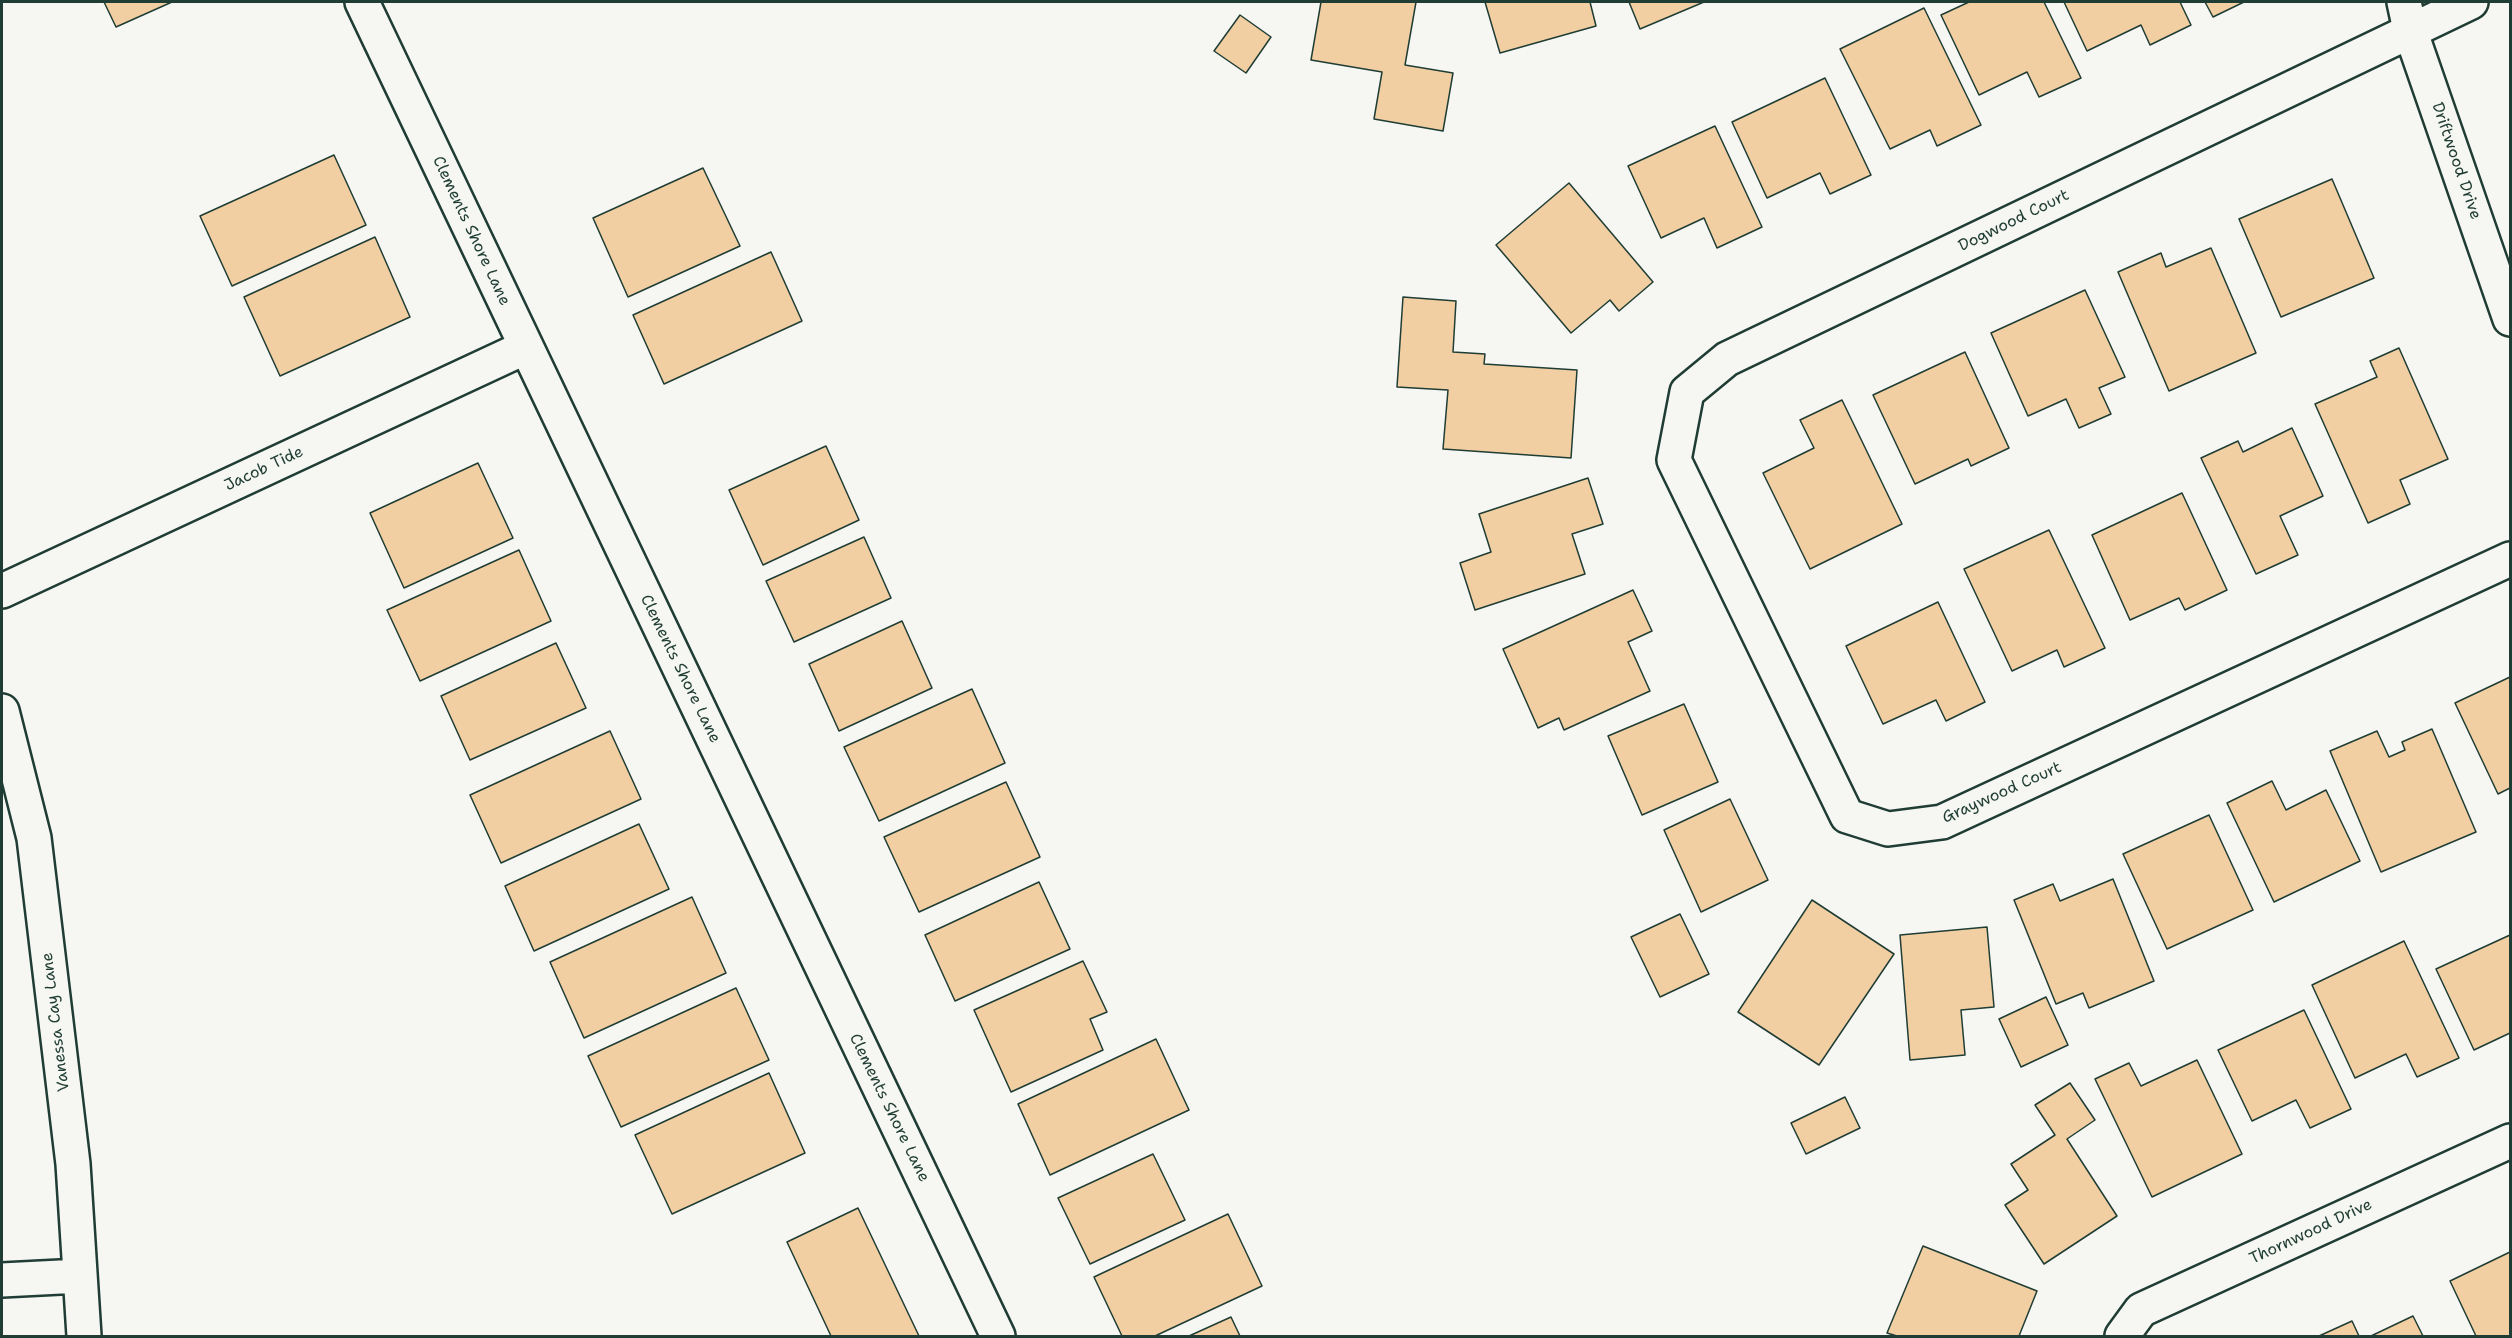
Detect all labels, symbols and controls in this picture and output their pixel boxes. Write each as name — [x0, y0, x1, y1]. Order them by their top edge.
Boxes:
street label: Driftwood Drive — [2427, 100, 2485, 222]
street label: Clements Shore Lane — [428, 153, 514, 309]
street label: Dogwood Court — [1956, 186, 2072, 256]
street label: Jacob Tide — [222, 442, 306, 496]
street label: Clements Shore Lane — [636, 592, 724, 746]
street label: Graywood Court — [1939, 758, 2065, 828]
street label: Vanessa Cay Lane — [38, 951, 74, 1093]
street label: Clements Shore Lane — [845, 1031, 933, 1185]
street label: Thornwood Drive — [2247, 1195, 2375, 1269]

